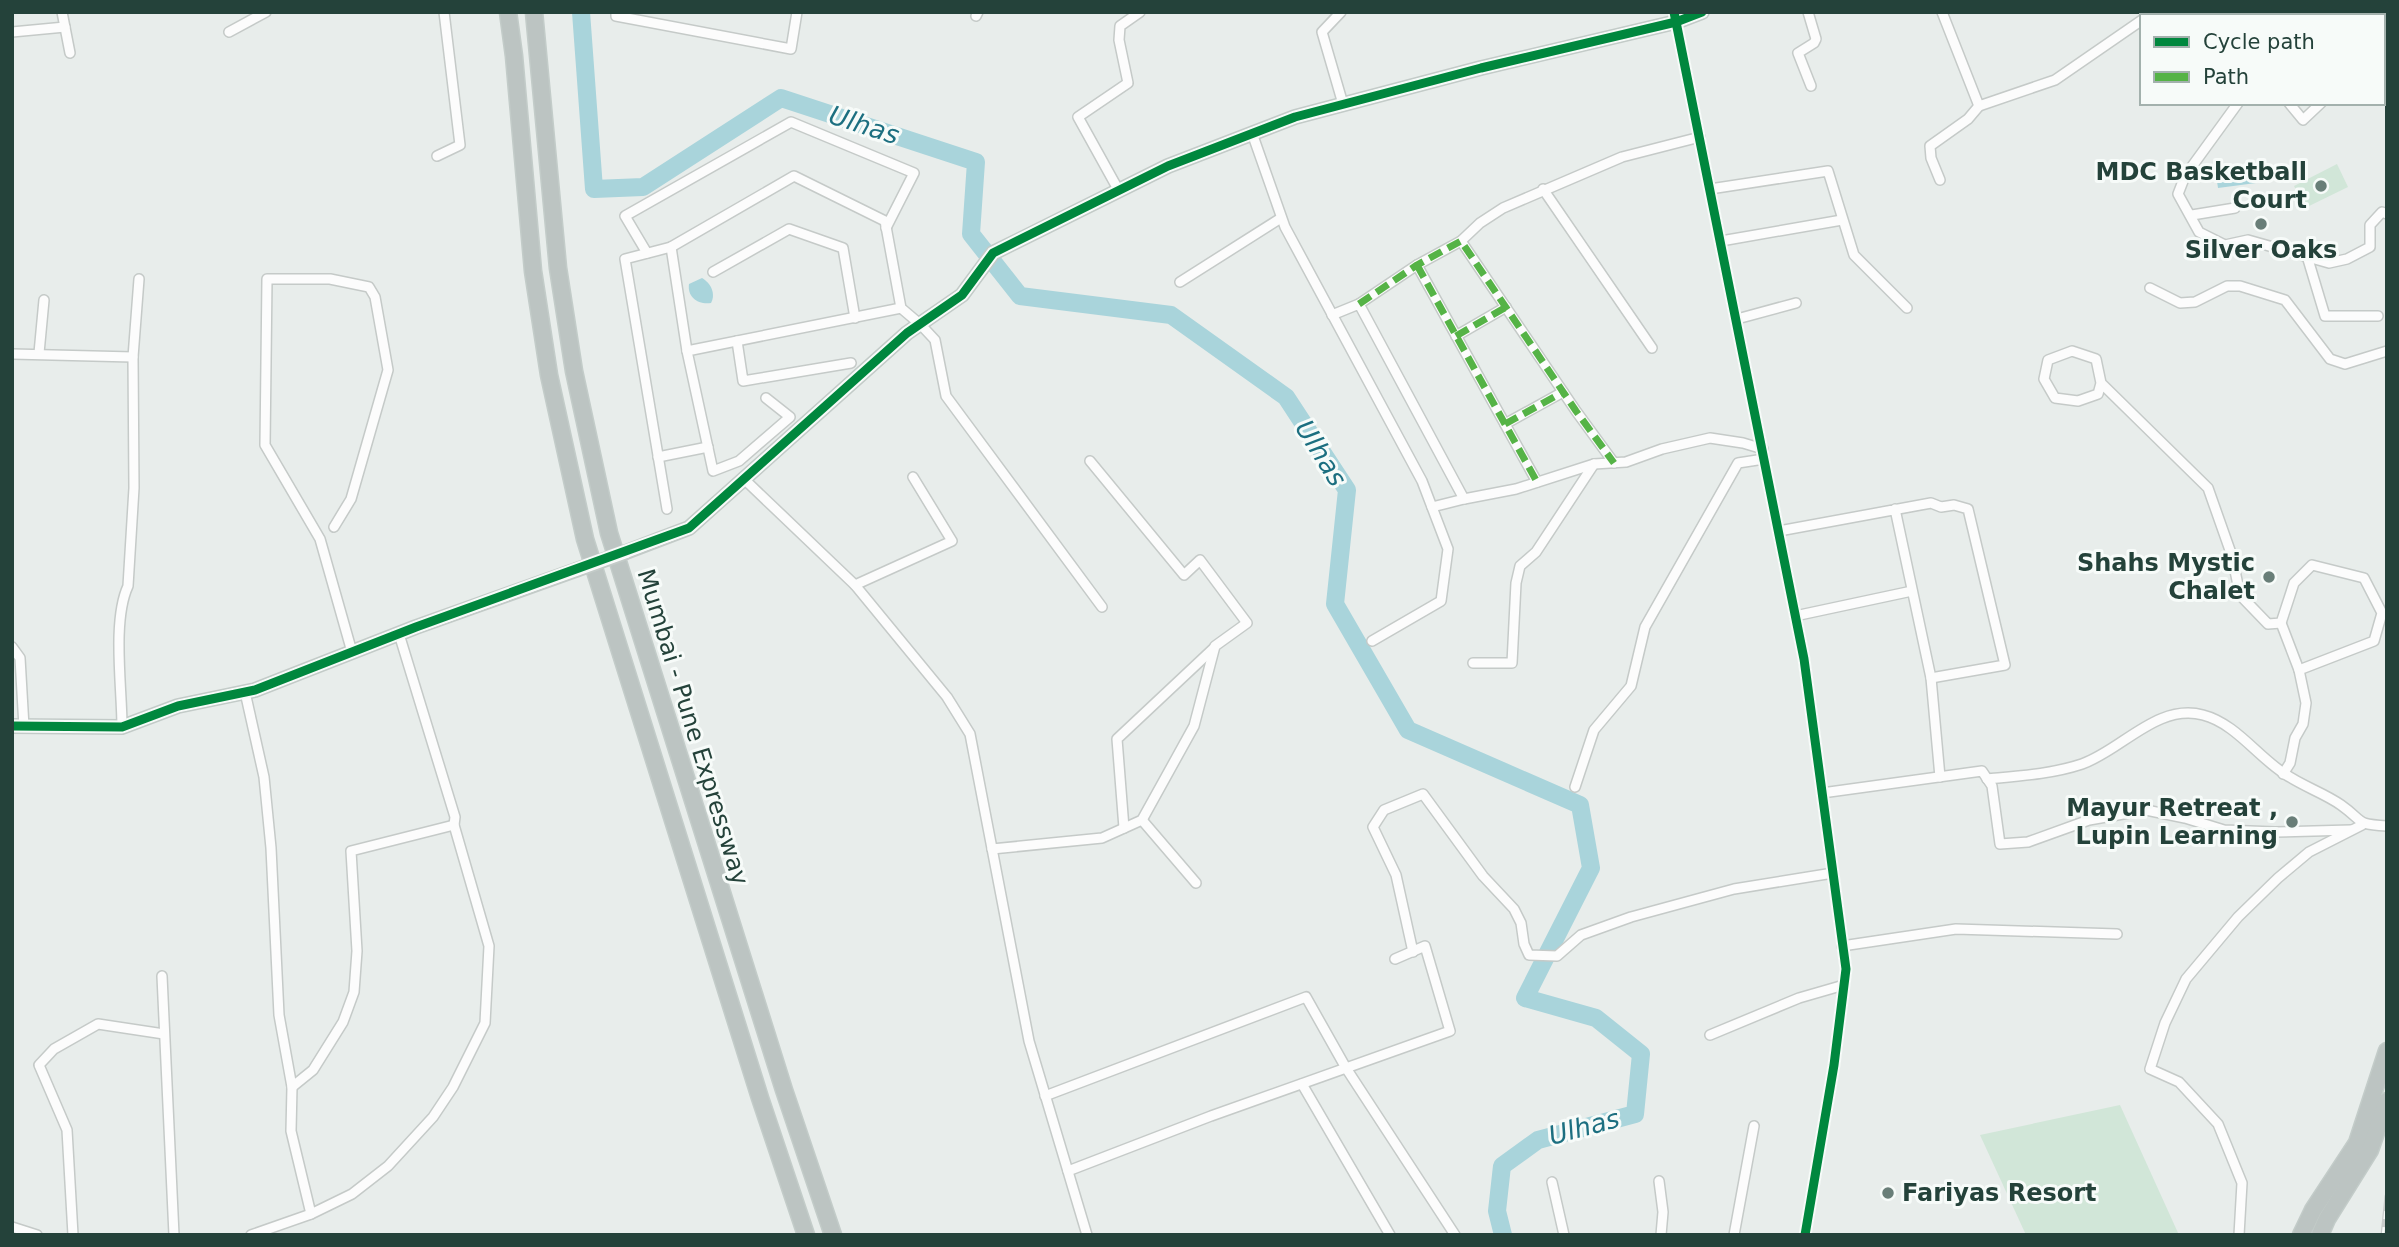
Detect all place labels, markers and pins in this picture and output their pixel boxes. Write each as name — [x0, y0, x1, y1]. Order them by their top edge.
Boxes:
place label: MDC Basketball Court — [2096, 158, 2307, 214]
marker: MDC Basketball Court — [2313, 178, 2329, 194]
marker: Silver Oaks — [2253, 216, 2269, 232]
place label: Silver Oaks — [2185, 236, 2337, 264]
place label: Shahs Mystic Chalet — [2077, 549, 2255, 605]
marker: Shahs Mystic Chalet — [2261, 569, 2277, 585]
place label: Mayur Retreat , Lupin Learning — [2066, 794, 2278, 850]
marker: Mayur Retreat , Lupin Learning — [2284, 814, 2300, 830]
place label: Fariyas Resort — [1902, 1179, 2097, 1207]
marker: Fariyas Resort — [1880, 1185, 1896, 1201]

